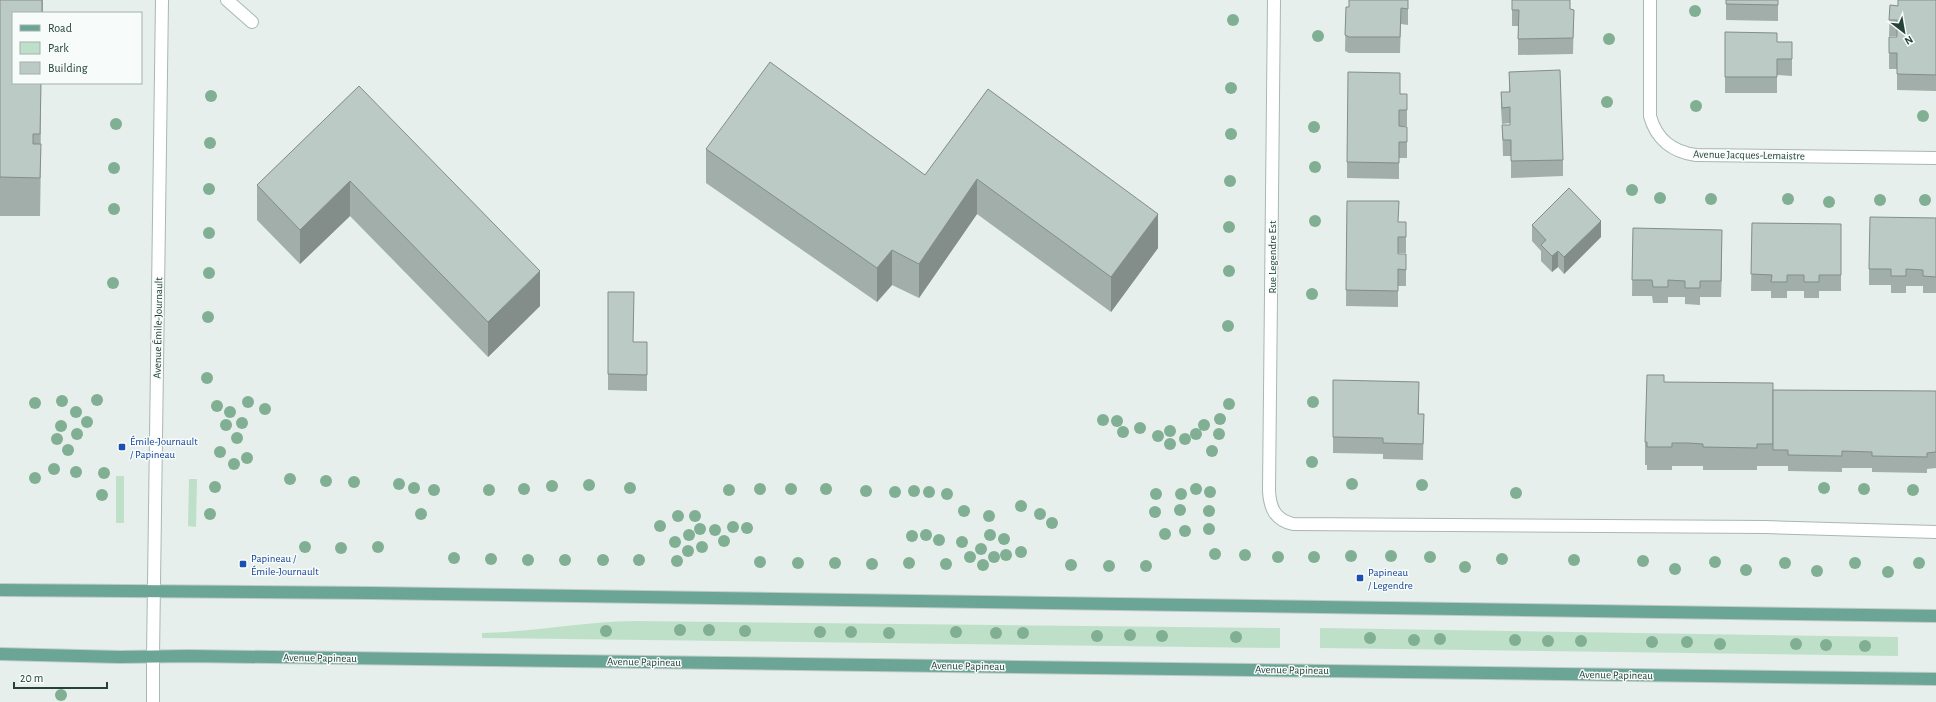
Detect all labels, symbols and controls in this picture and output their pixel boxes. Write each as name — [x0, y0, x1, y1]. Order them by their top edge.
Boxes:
legend — [12, 12, 142, 84]
north arrow — [1884, 12, 1924, 52]
text: Road — [48, 22, 72, 34]
text: N — [1903, 33, 1915, 47]
text: Park — [48, 42, 69, 54]
text: Building — [48, 62, 88, 74]
street label: Avenue Jacques-Lemaistre — [1693, 149, 1805, 161]
street label: Rue Legendre Est — [1267, 220, 1278, 293]
street label: Avenue Émile-Journault — [151, 277, 164, 379]
place label: Émile-Journault / Papineau — [130, 435, 198, 460]
marker: Émile-Journault / Papineau — [117, 442, 127, 452]
place label: Papineau / Émile-Journault — [251, 553, 319, 577]
marker: Papineau / Émile-Journault — [238, 559, 248, 569]
place label: Papineau / Legendre — [1368, 567, 1413, 591]
marker: Papineau / Legendre — [1355, 573, 1365, 583]
street label: Avenue Papineau — [283, 652, 358, 664]
street label: Avenue Papineau — [607, 656, 682, 668]
street label: Avenue Papineau — [931, 660, 1006, 672]
scale bar — [14, 664, 107, 690]
street label: Avenue Papineau — [1255, 664, 1330, 676]
street label: Avenue Papineau — [1579, 669, 1654, 681]
text: 20 m — [20, 672, 43, 684]

